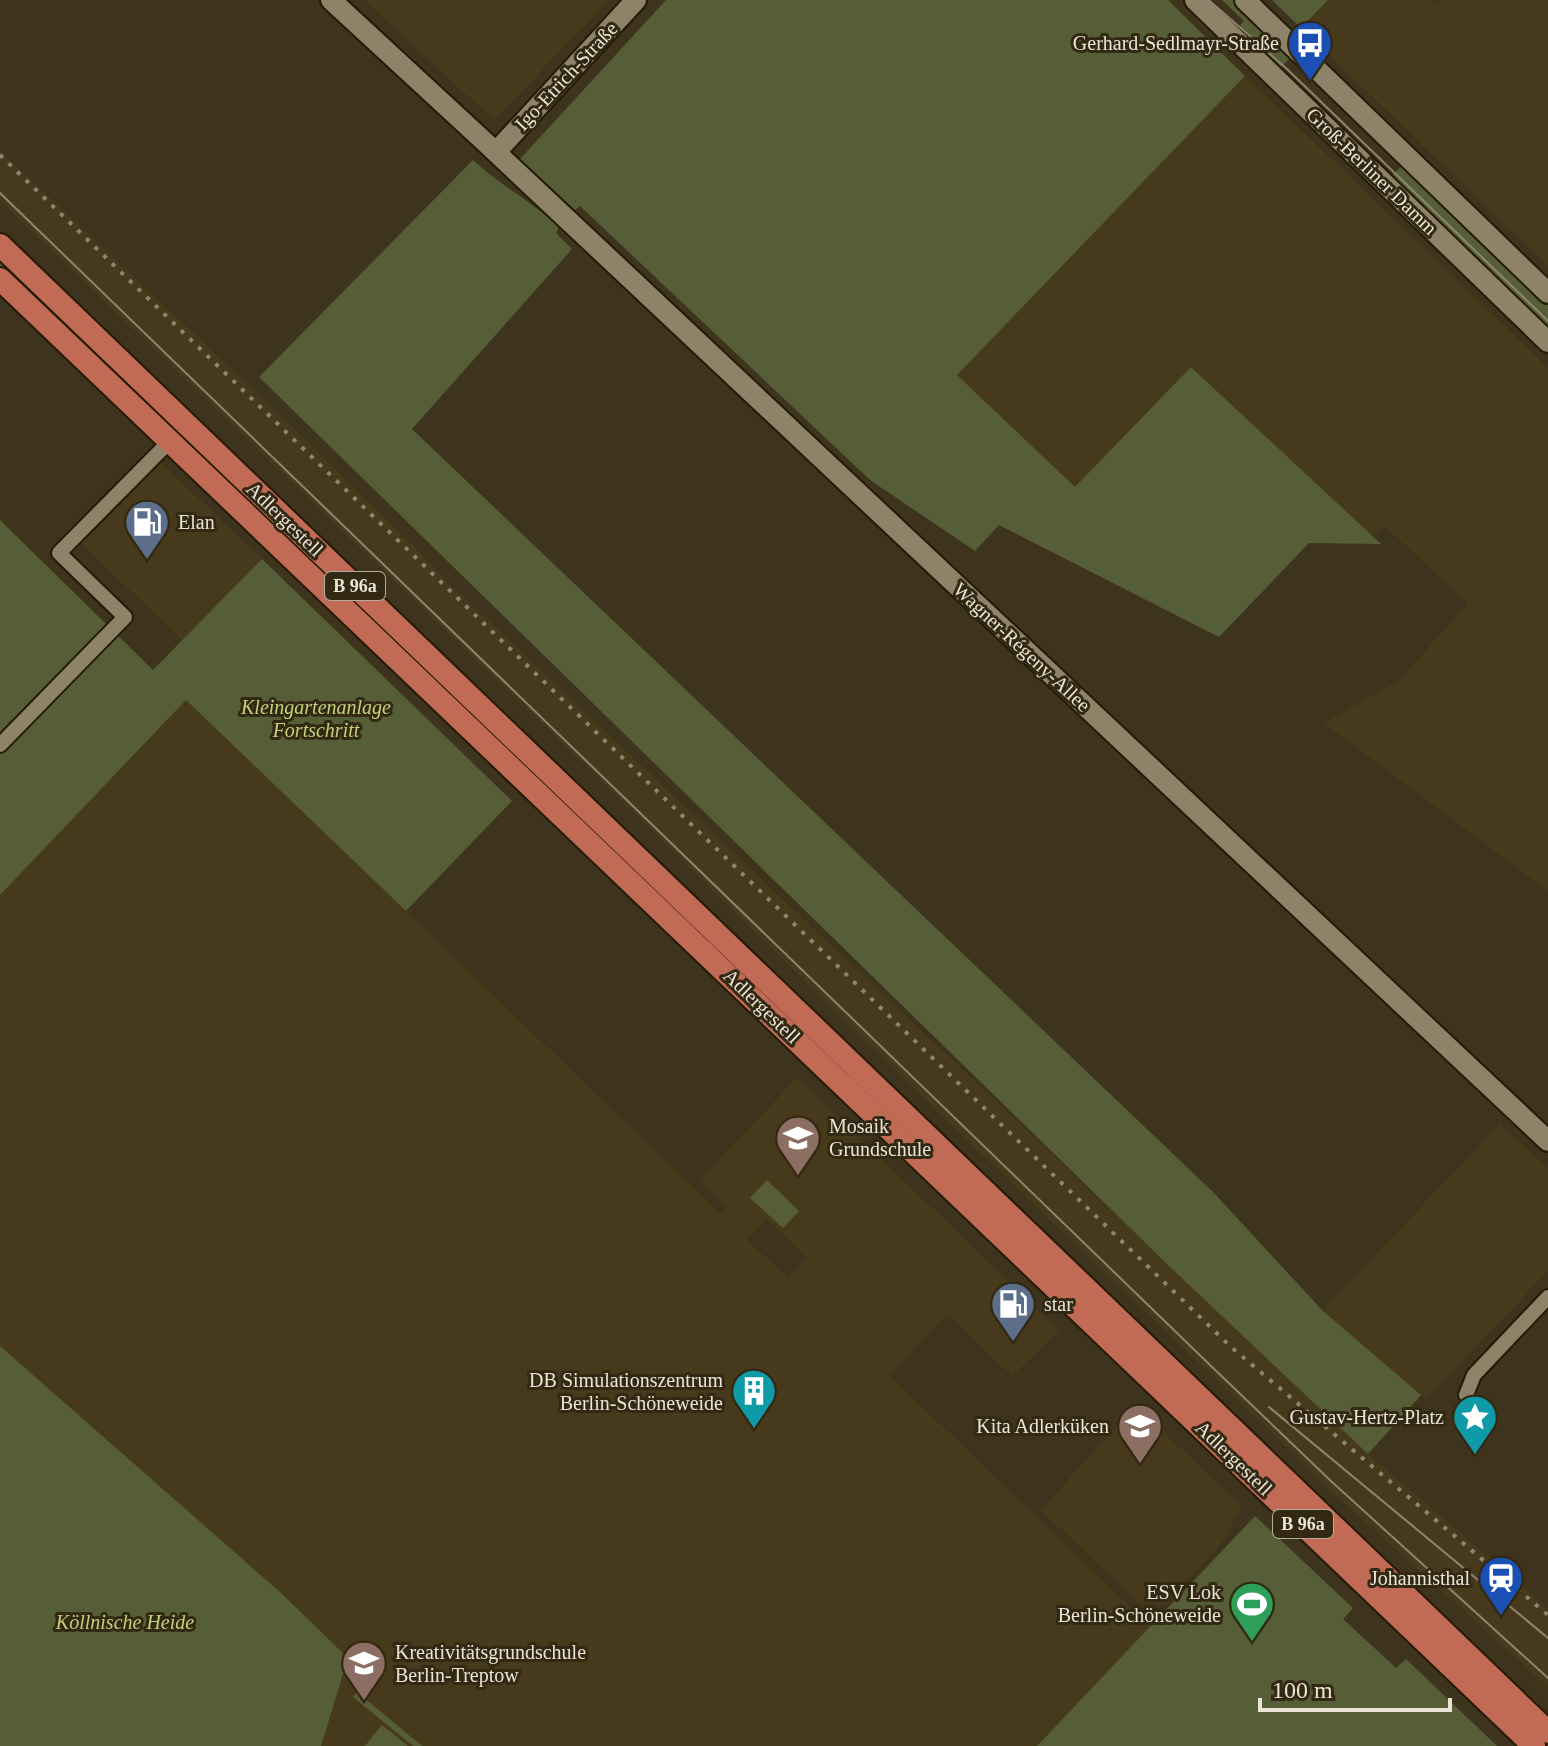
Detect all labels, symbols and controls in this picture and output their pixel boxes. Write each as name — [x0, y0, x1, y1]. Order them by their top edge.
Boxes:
street label: Igo-Etrich-Straße — [510, 17, 623, 135]
bus stop icon: Gerhard-Sedlmayr-Straße — [1286, 19, 1334, 82]
place label: Gerhard-Sedlmayr-Straße — [1073, 32, 1279, 55]
street label: Groß-Berliner Damm — [1302, 103, 1442, 239]
street label: Adlergestell — [242, 477, 328, 562]
fuel station icon: Elan — [123, 498, 171, 561]
place label: Elan — [178, 511, 215, 533]
road number: B 96a — [325, 572, 385, 600]
street label: Wagner-Régeny-Allee — [948, 578, 1095, 717]
park label: Kleingartenanlage Fortschritt — [240, 696, 391, 741]
street label: Adlergestell — [719, 964, 805, 1049]
school or university icon: Mosaik Grundschule — [774, 1114, 822, 1177]
place label: Mosaik Grundschule — [829, 1115, 931, 1160]
fuel station icon: star — [989, 1280, 1037, 1343]
place label: star — [1044, 1293, 1073, 1315]
building icon: DB Simulationszentrum Berlin-Schöneweide — [730, 1367, 778, 1430]
place label: DB Simulationszentrum Berlin-Schöneweide — [529, 1369, 723, 1414]
place icon: Gustav-Hertz-Platz — [1451, 1393, 1499, 1456]
school or university icon: Kita Adlerküken — [1116, 1402, 1164, 1465]
place label: Gustav-Hertz-Platz — [1290, 1406, 1444, 1428]
place label: Kita Adlerküken — [976, 1415, 1109, 1437]
street label: Adlergestell — [1191, 1416, 1277, 1501]
road number: B 96a — [1273, 1510, 1333, 1538]
station icon: Johannisthal — [1477, 1554, 1525, 1617]
place label: Johannisthal — [1370, 1567, 1470, 1589]
sports icon: ESV Lok Berlin-Schöneweide — [1228, 1580, 1276, 1643]
place label: ESV Lok Berlin-Schöneweide — [1058, 1581, 1221, 1626]
park label: Köllnische Heide — [55, 1611, 194, 1633]
school or university icon: Kreativitätsgrundschule Berlin-Treptow — [340, 1639, 388, 1702]
place label: Kreativitätsgrundschule Berlin-Treptow — [395, 1641, 586, 1687]
scale bar — [1260, 1662, 1450, 1712]
text: 100 m — [1272, 1677, 1333, 1703]

